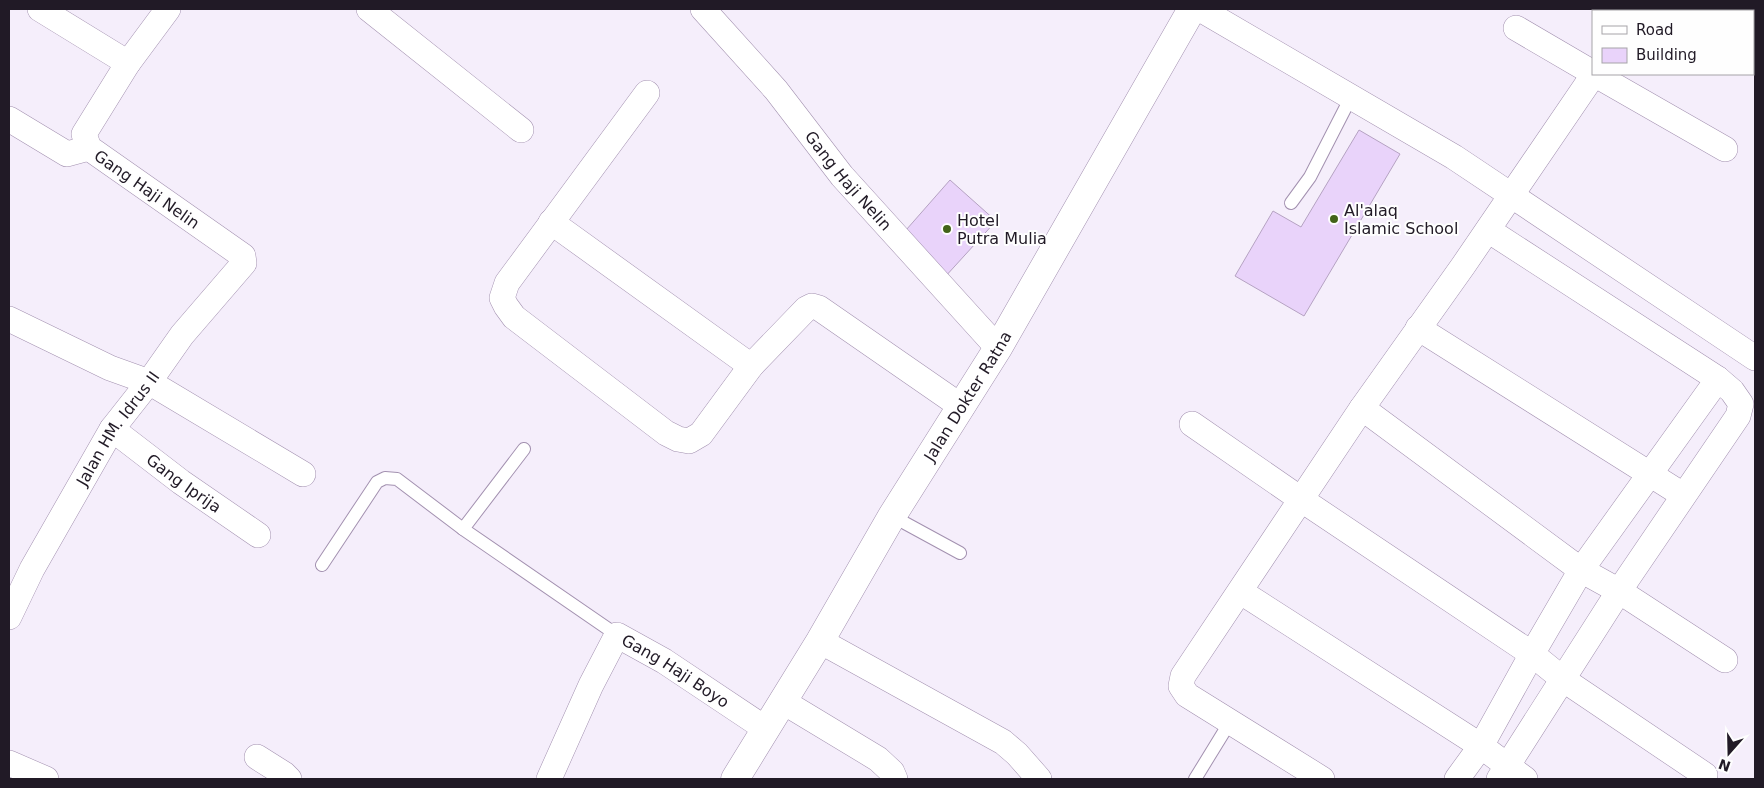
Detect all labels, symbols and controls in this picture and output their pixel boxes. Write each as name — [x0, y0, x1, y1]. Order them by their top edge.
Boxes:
legend — [1592, 10, 1754, 75]
text: Road — [1636, 21, 1674, 39]
text: Building — [1636, 46, 1697, 64]
street label: Gang Haji Nelin — [801, 127, 895, 234]
street label: Gang Haji Nelin — [90, 146, 203, 233]
place label: Al'alaq Islamic School — [1344, 201, 1458, 238]
place label: Hotel Putra Mulia — [957, 211, 1047, 248]
marker: Al'alaq Islamic School — [1328, 213, 1340, 225]
marker: Hotel Putra Mulia — [941, 223, 953, 235]
street label: Jalan Dokter Ratna — [919, 328, 1016, 466]
street label: Jalan HM. Idrus II — [72, 368, 163, 490]
street label: Gang Iprija — [142, 450, 225, 517]
street label: Gang Haji Boyo — [618, 630, 733, 712]
north arrow — [1704, 728, 1754, 778]
text: N — [1716, 756, 1733, 775]

